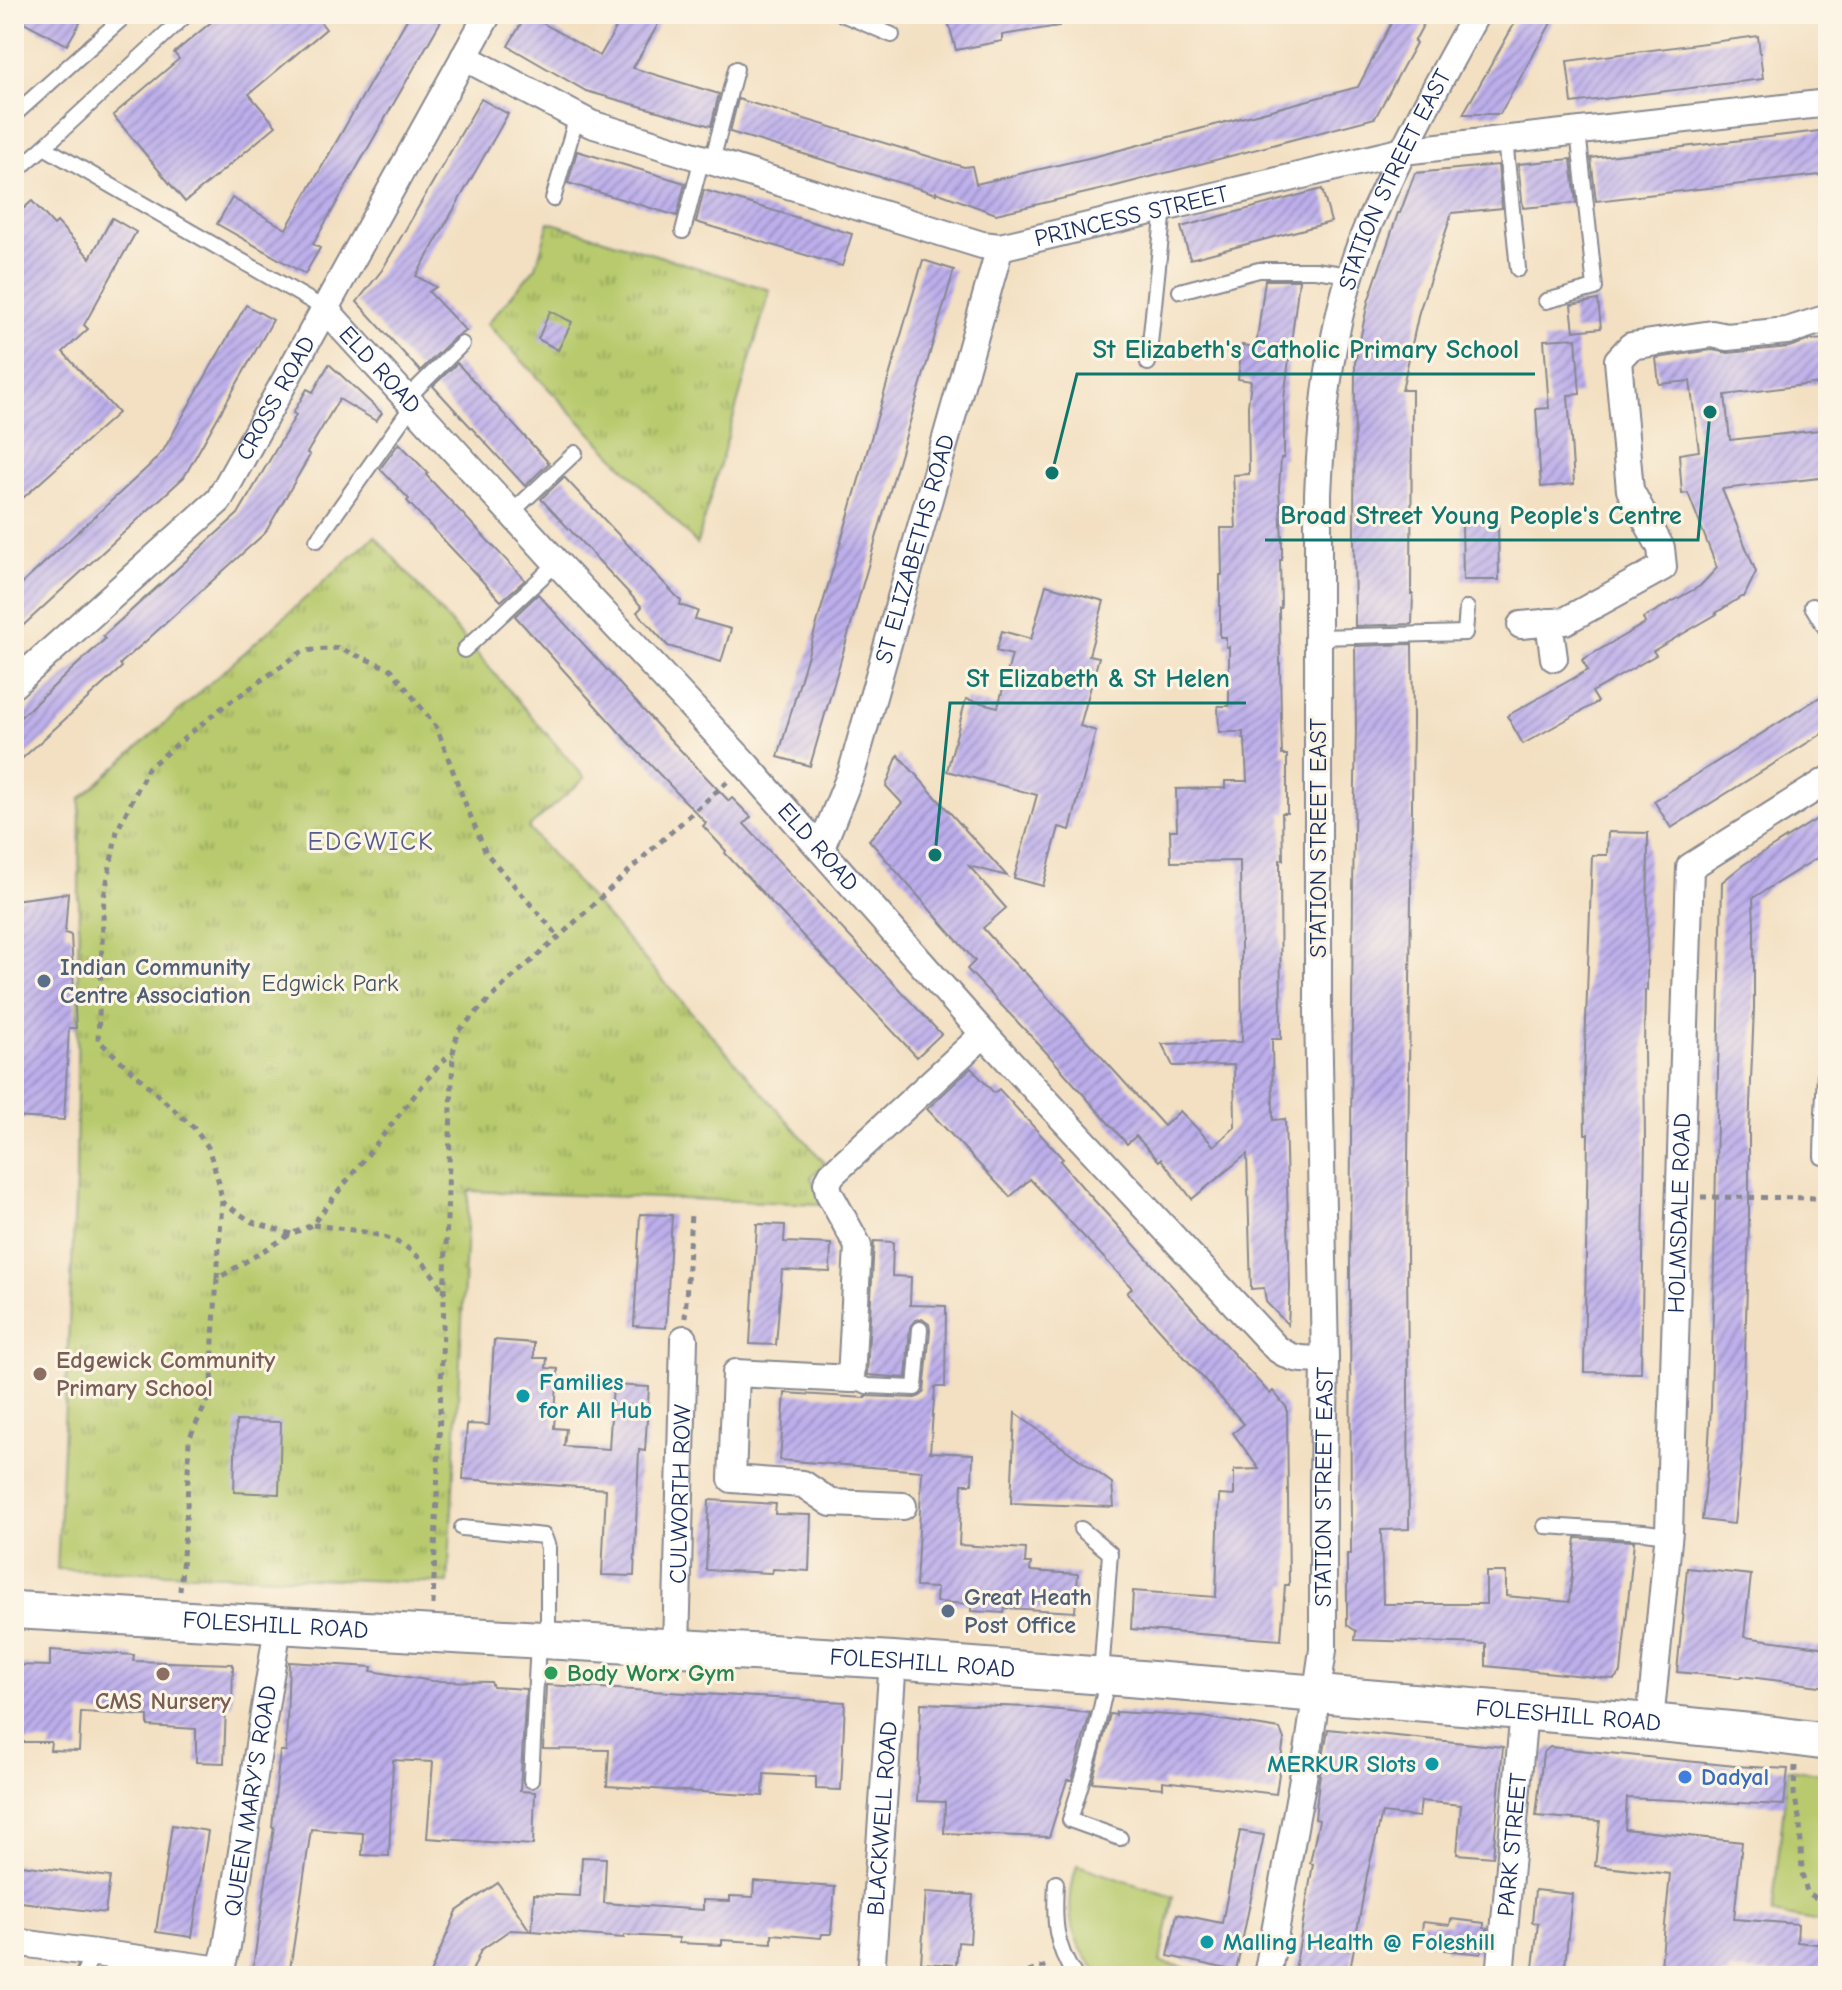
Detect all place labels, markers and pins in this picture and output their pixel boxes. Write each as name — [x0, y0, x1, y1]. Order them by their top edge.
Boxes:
callout: St Elizabeth's Catholic Primary School — [1077, 324, 1535, 374]
callout: Broad Street Young People's Centre — [1265, 490, 1698, 540]
callout: St Elizabeth & St Helen — [950, 653, 1246, 703]
place label: Indian Community Centre Association — [60, 953, 251, 1009]
marker: Indian Community Centre Association — [35, 972, 53, 990]
place label: Edgewick Community Primary School — [56, 1346, 275, 1402]
marker: Edgewick Community Primary School — [31, 1365, 49, 1383]
place label: Families for All Hub — [538, 1368, 652, 1424]
marker: Families for All Hub — [514, 1387, 532, 1405]
place label: Great Heath Post Office — [964, 1583, 1092, 1639]
marker: Great Heath Post Office — [939, 1602, 957, 1620]
place label: Body Worx Gym — [567, 1659, 735, 1687]
marker: Body Worx Gym — [542, 1664, 560, 1682]
marker: CMS Nursery — [154, 1665, 172, 1683]
place label: CMS Nursery — [95, 1687, 231, 1715]
place label: MERKUR Slots — [1267, 1750, 1416, 1778]
marker: MERKUR Slots — [1423, 1755, 1441, 1773]
place label: Dadyal — [1701, 1763, 1769, 1791]
marker: Dadyal — [1676, 1768, 1694, 1786]
place label: Malling Health @ Foleshill — [1223, 1928, 1495, 1956]
marker: Malling Health @ Foleshill — [1198, 1933, 1216, 1951]

